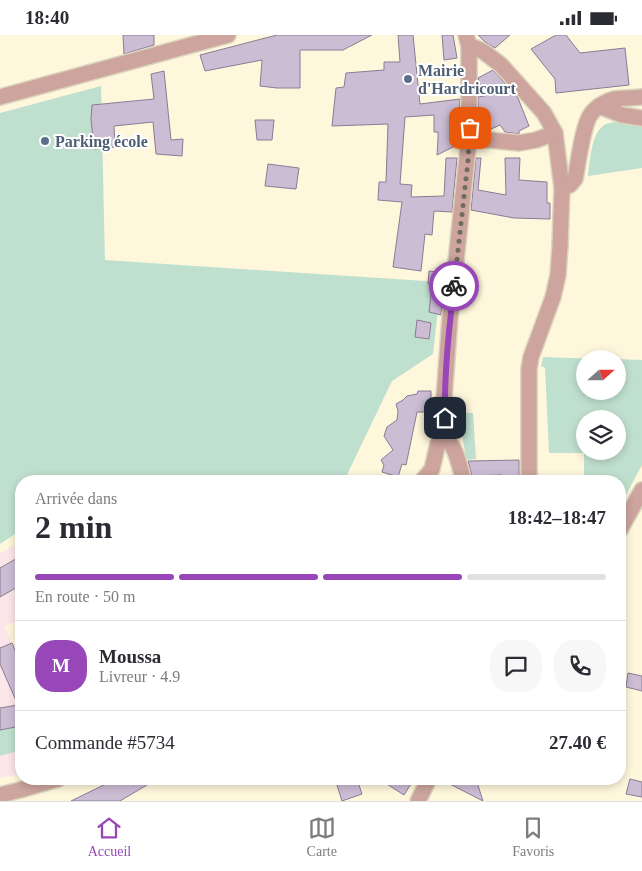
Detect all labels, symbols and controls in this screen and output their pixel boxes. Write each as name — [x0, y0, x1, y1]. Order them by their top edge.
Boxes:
text: 18:40 — [25, 7, 69, 28]
place label: Mairie d'Hardricourt — [418, 62, 516, 97]
marker: Mairie d'Hardricourt — [402, 73, 414, 85]
pin — [449, 107, 491, 149]
icon: bag — [456, 114, 484, 142]
place label: Parking école — [55, 133, 148, 151]
marker: Parking école — [39, 135, 51, 147]
courier — [429, 261, 479, 311]
icon: bike — [440, 272, 468, 300]
north arrow — [576, 350, 626, 400]
map controls — [576, 350, 626, 460]
pin — [424, 397, 466, 439]
icon: home — [431, 404, 459, 432]
button: layers — [576, 410, 626, 460]
text: Arrivée dans — [35, 490, 117, 507]
text: 18:42–18:47 — [508, 507, 606, 528]
text: 2 min — [35, 509, 112, 545]
text: En route · 50 m — [35, 588, 135, 605]
button: chat — [490, 640, 542, 692]
button: phone — [554, 640, 606, 692]
text: Moussa — [99, 646, 161, 667]
text: M — [52, 655, 70, 676]
text: Livreur · 4.9 — [99, 668, 180, 685]
text: Commande #5734 — [35, 732, 175, 753]
text: 27.40 € — [549, 732, 606, 753]
tab: Accueil — [88, 814, 131, 860]
tab: Carte — [307, 814, 337, 860]
tab: Favoris — [512, 814, 554, 860]

